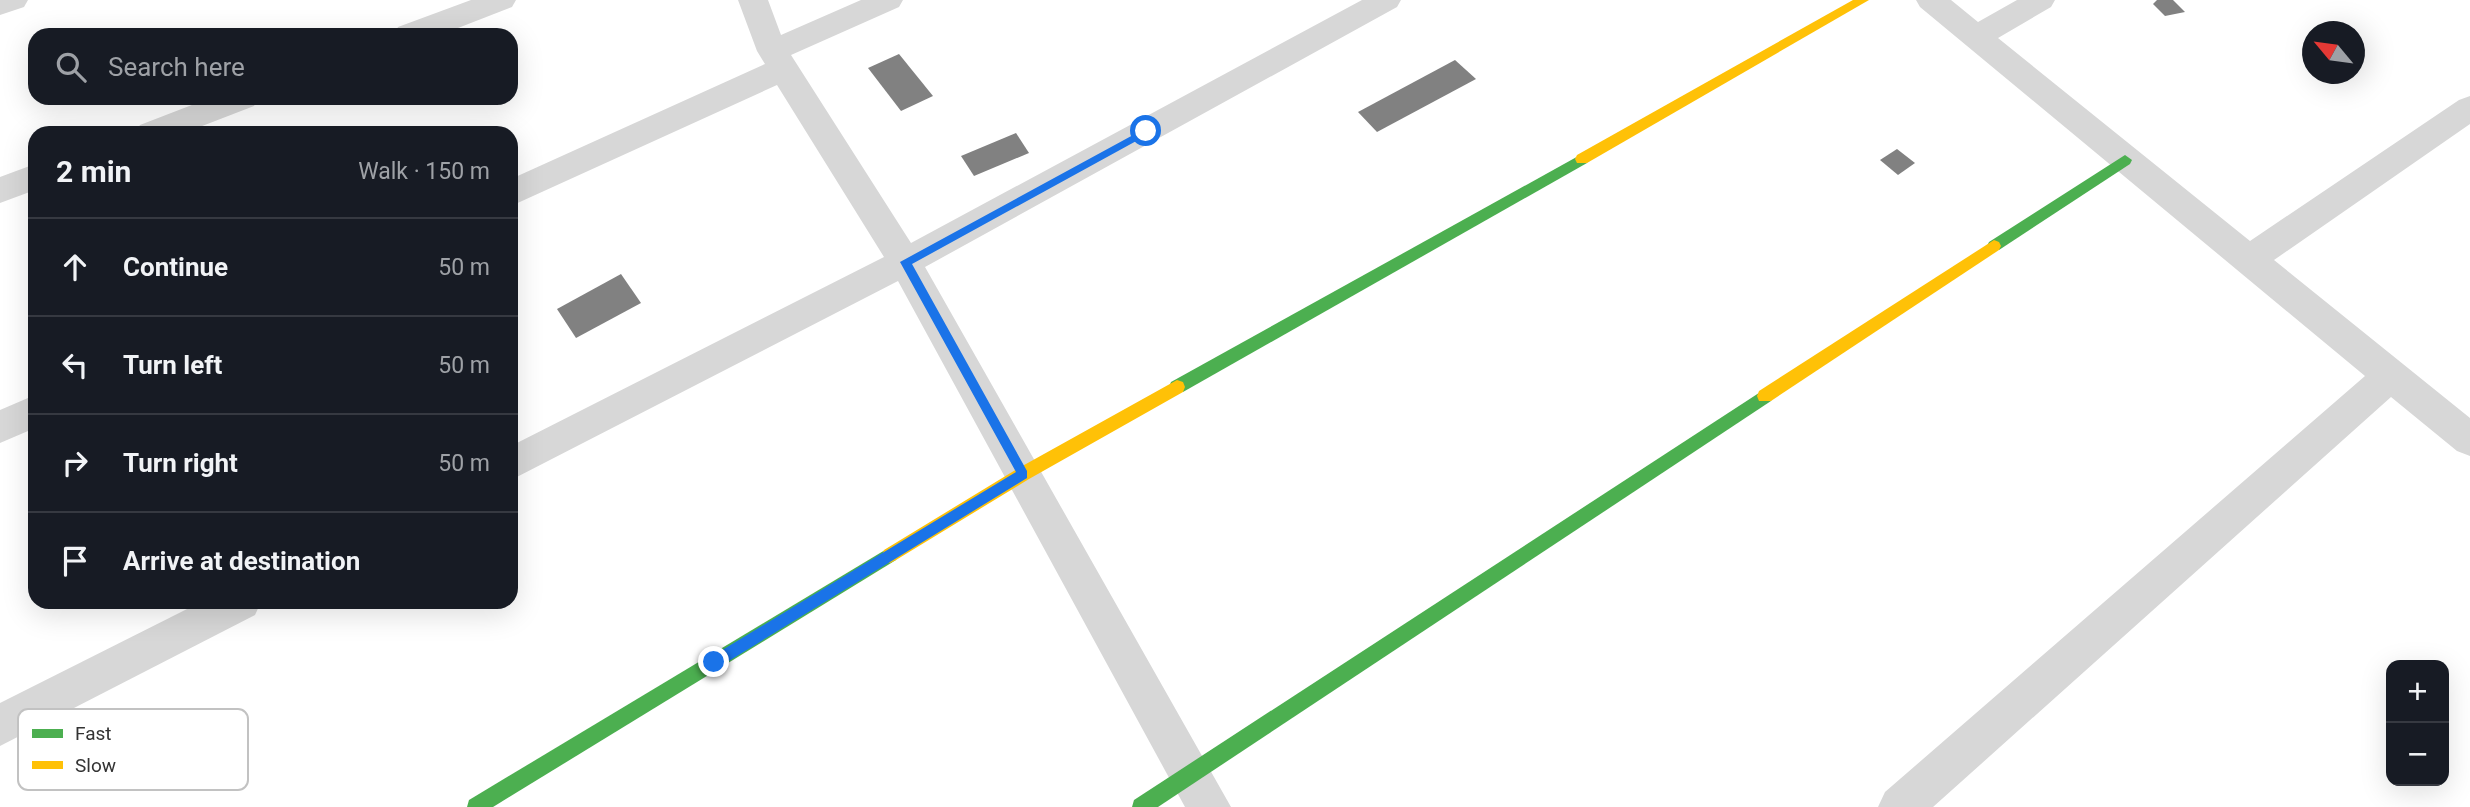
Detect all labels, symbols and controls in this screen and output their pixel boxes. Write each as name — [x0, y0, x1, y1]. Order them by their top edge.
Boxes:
north arrow — [2302, 21, 2365, 84]
search box — [28, 28, 518, 105]
icon: search — [52, 48, 90, 86]
text: Search here — [108, 52, 245, 82]
route start — [1130, 115, 1161, 146]
text: 2 min — [56, 154, 131, 189]
text: Walk · 150 m — [358, 158, 490, 185]
icon: ahead — [56, 248, 94, 286]
text: Continue — [123, 252, 228, 282]
text: 50 m — [438, 254, 490, 281]
icon: left — [56, 346, 94, 384]
text: Turn left — [123, 350, 222, 380]
text: 50 m — [438, 352, 490, 379]
icon: right — [56, 444, 94, 482]
text: Turn right — [123, 448, 238, 478]
text: 50 m — [438, 450, 490, 477]
icon: arrive — [56, 542, 94, 580]
text: Arrive at destination — [123, 546, 360, 576]
route end — [698, 646, 729, 677]
map controls — [2386, 660, 2449, 786]
button: + — [2386, 660, 2449, 723]
legend — [18, 709, 248, 790]
text: Fast — [75, 722, 112, 745]
button: − — [2386, 723, 2449, 786]
text: Slow — [75, 754, 116, 777]

